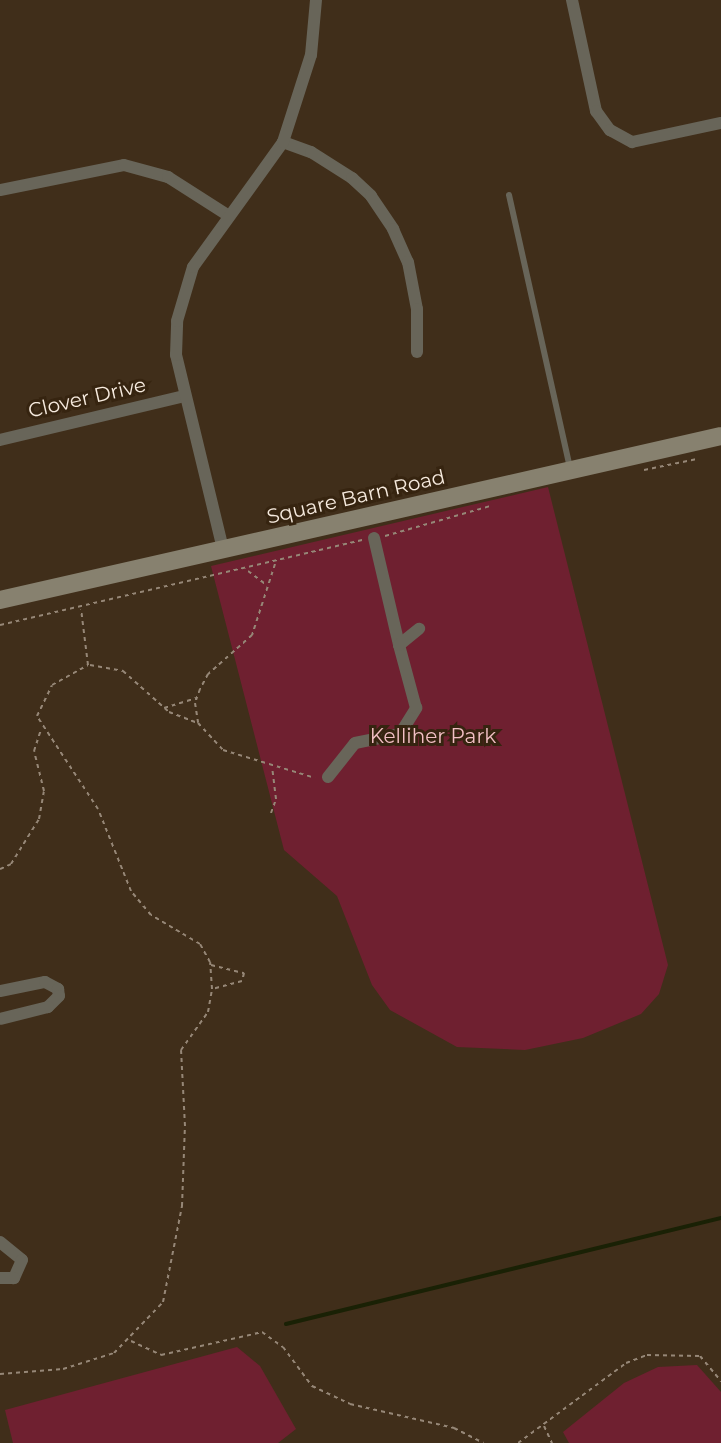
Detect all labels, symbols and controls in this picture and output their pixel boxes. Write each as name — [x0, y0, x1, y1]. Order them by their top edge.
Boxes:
street label: Clover Drive — [26, 373, 148, 423]
street label: Square Barn Road — [265, 465, 447, 529]
park label: Kelliher Park — [370, 724, 496, 748]

